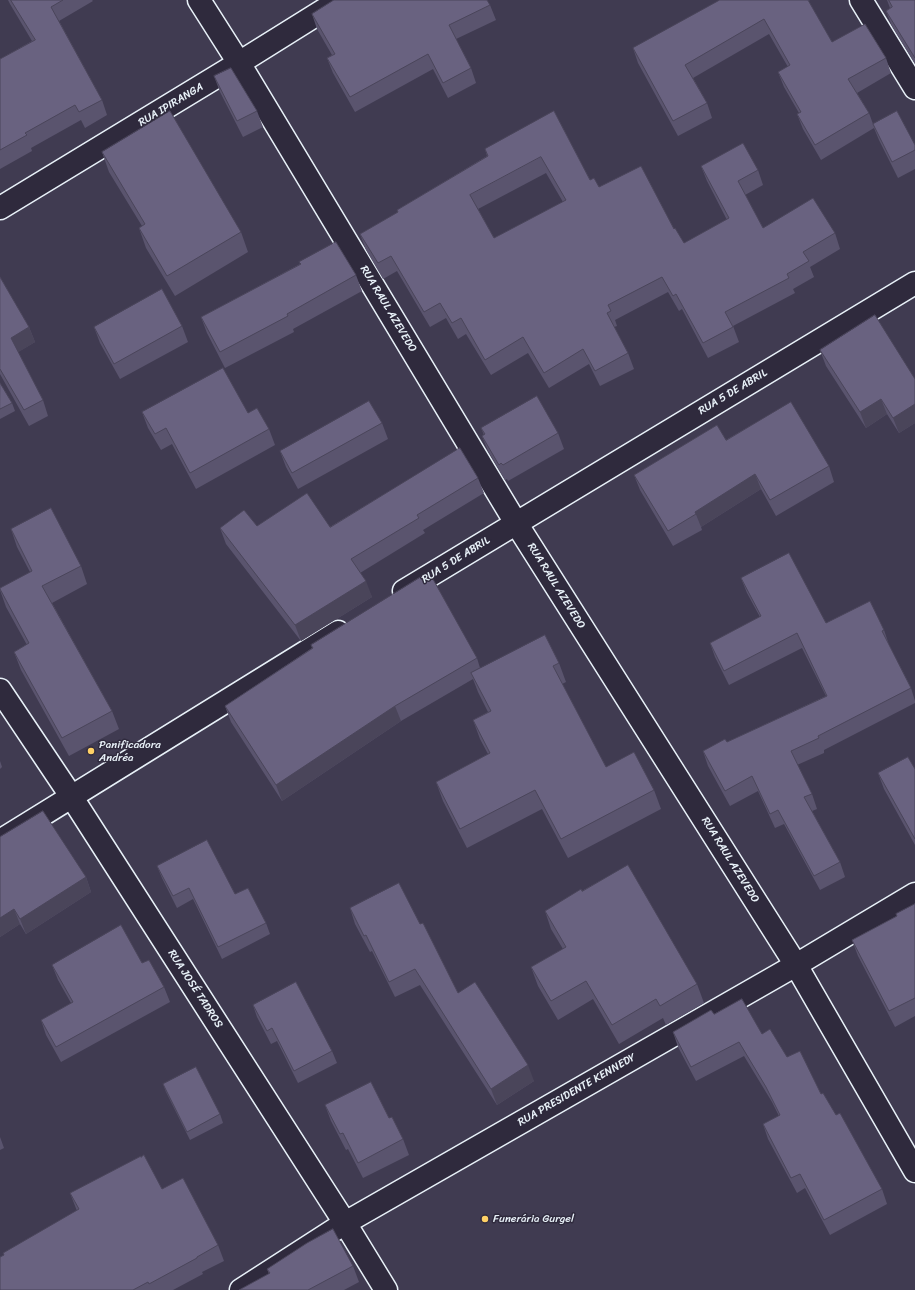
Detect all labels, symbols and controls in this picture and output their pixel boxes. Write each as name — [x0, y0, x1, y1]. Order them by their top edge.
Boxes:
street label: RUA IPIRANGA — [136, 80, 206, 130]
street label: RUA RAUL AZEVEDO — [357, 263, 419, 355]
street label: RUA 5 DE ABRIL — [696, 366, 770, 418]
street label: RUA 5 DE ABRIL — [419, 534, 493, 586]
street label: RUA RAUL AZEVEDO — [524, 541, 588, 631]
place label: Panificadora Andréa — [99, 738, 161, 764]
marker: Panificadora Andréa — [86, 746, 96, 756]
street label: RUA RAUL AZEVEDO — [698, 815, 762, 905]
street label: RUA JOSÉ TADROS — [165, 947, 225, 1031]
street label: RUA PRESIDENTE KENNEDY — [516, 1051, 638, 1129]
place label: Funerária Gurgel — [493, 1212, 574, 1226]
marker: Funerária Gurgel — [480, 1214, 490, 1224]

